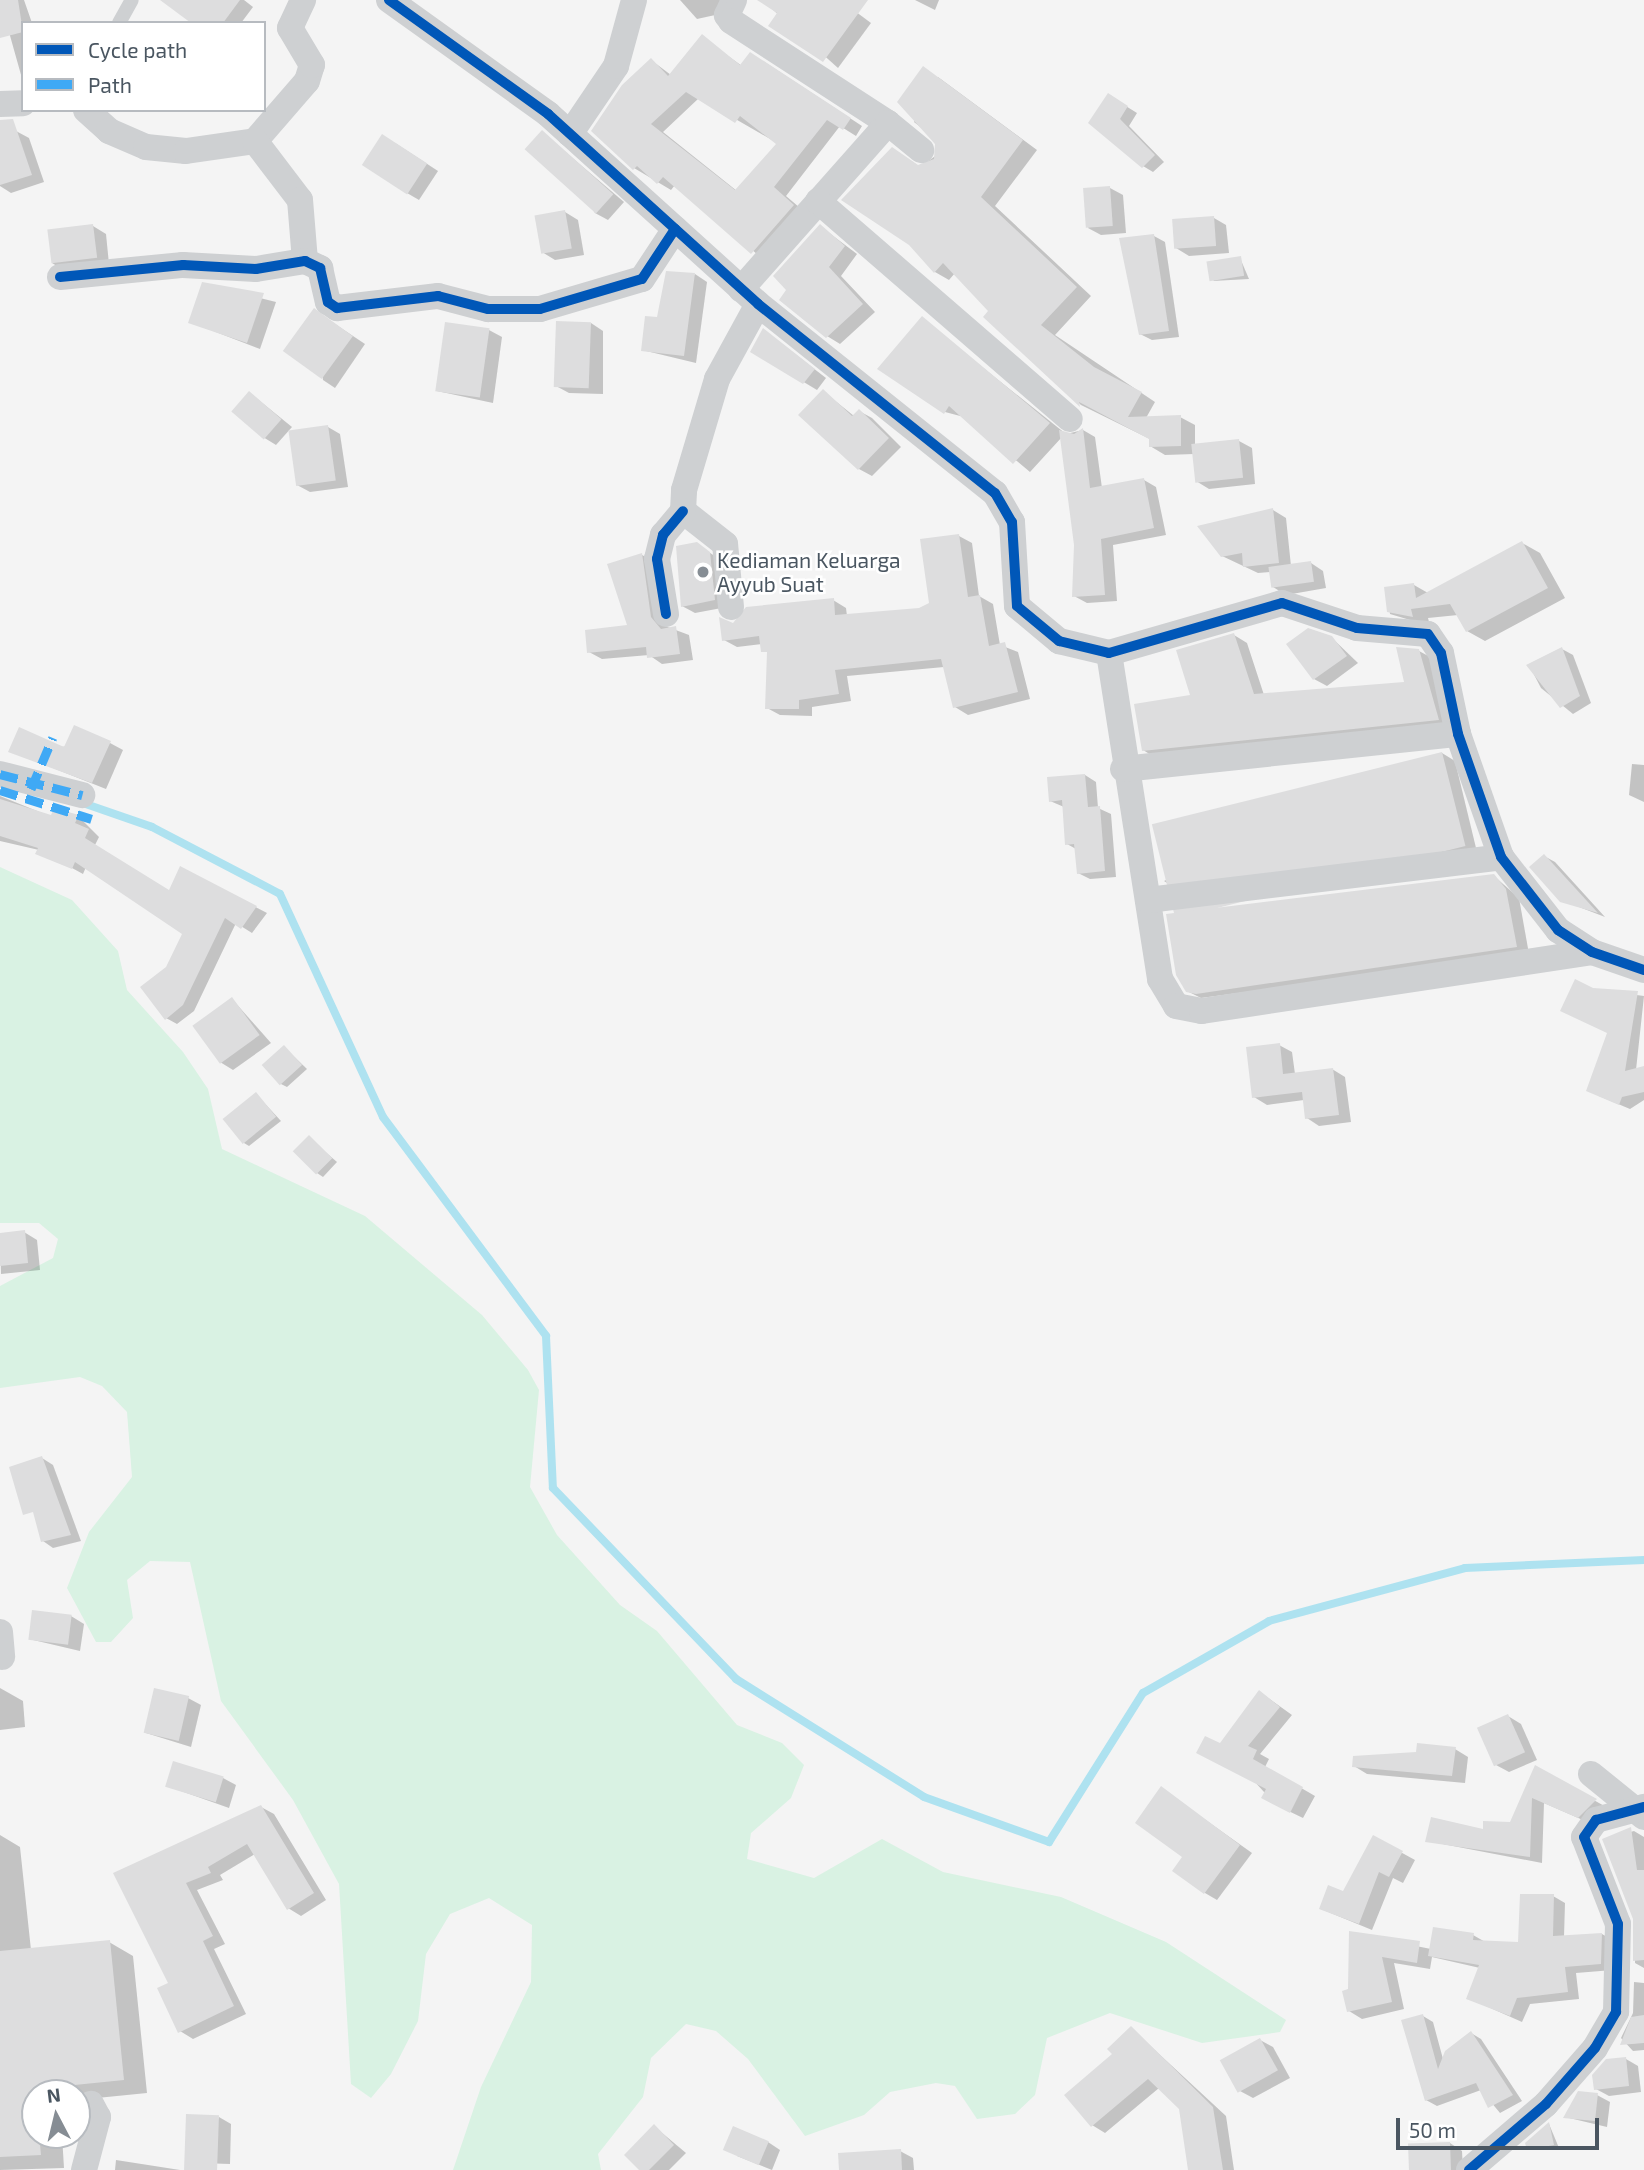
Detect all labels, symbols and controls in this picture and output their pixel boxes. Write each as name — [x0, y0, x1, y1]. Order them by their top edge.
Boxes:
legend — [21, 21, 266, 112]
text: Cycle path — [88, 37, 187, 62]
text: Path — [88, 72, 132, 97]
place label: Kediaman Keluarga Ayyub Suat — [717, 547, 901, 597]
marker: Kediaman Keluarga Ayyub Suat — [695, 564, 711, 580]
north arrow — [21, 2079, 91, 2149]
text: N — [45, 2082, 62, 2107]
scale bar — [1399, 2104, 1602, 2148]
text: 50 m — [1409, 2117, 1456, 2142]

